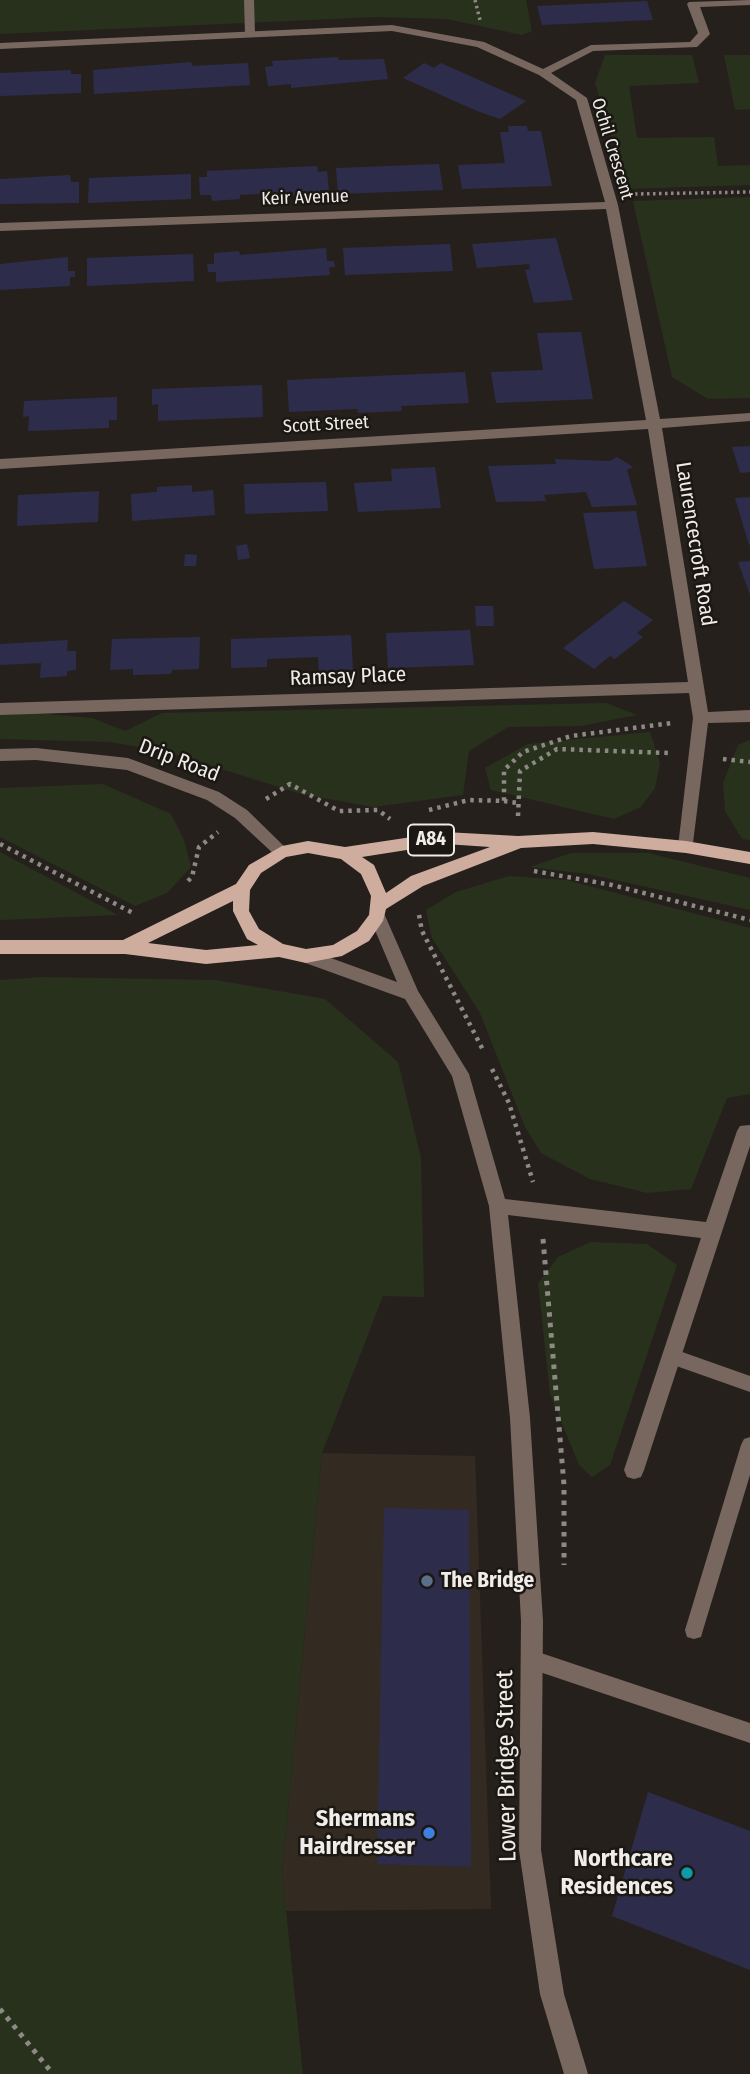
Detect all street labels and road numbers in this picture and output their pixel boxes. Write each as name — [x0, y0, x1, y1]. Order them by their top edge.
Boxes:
street label: Ochil Crescent — [586, 96, 638, 202]
street label: Keir Avenue — [261, 186, 349, 210]
street label: Scott Street — [282, 412, 370, 438]
street label: Laurencecroft Road — [670, 460, 720, 628]
street label: Ramsay Place — [289, 662, 407, 692]
street label: Drip Road — [135, 734, 223, 788]
road number: A84 — [408, 824, 454, 856]
street label: Lower Bridge Street — [491, 1670, 523, 1862]

